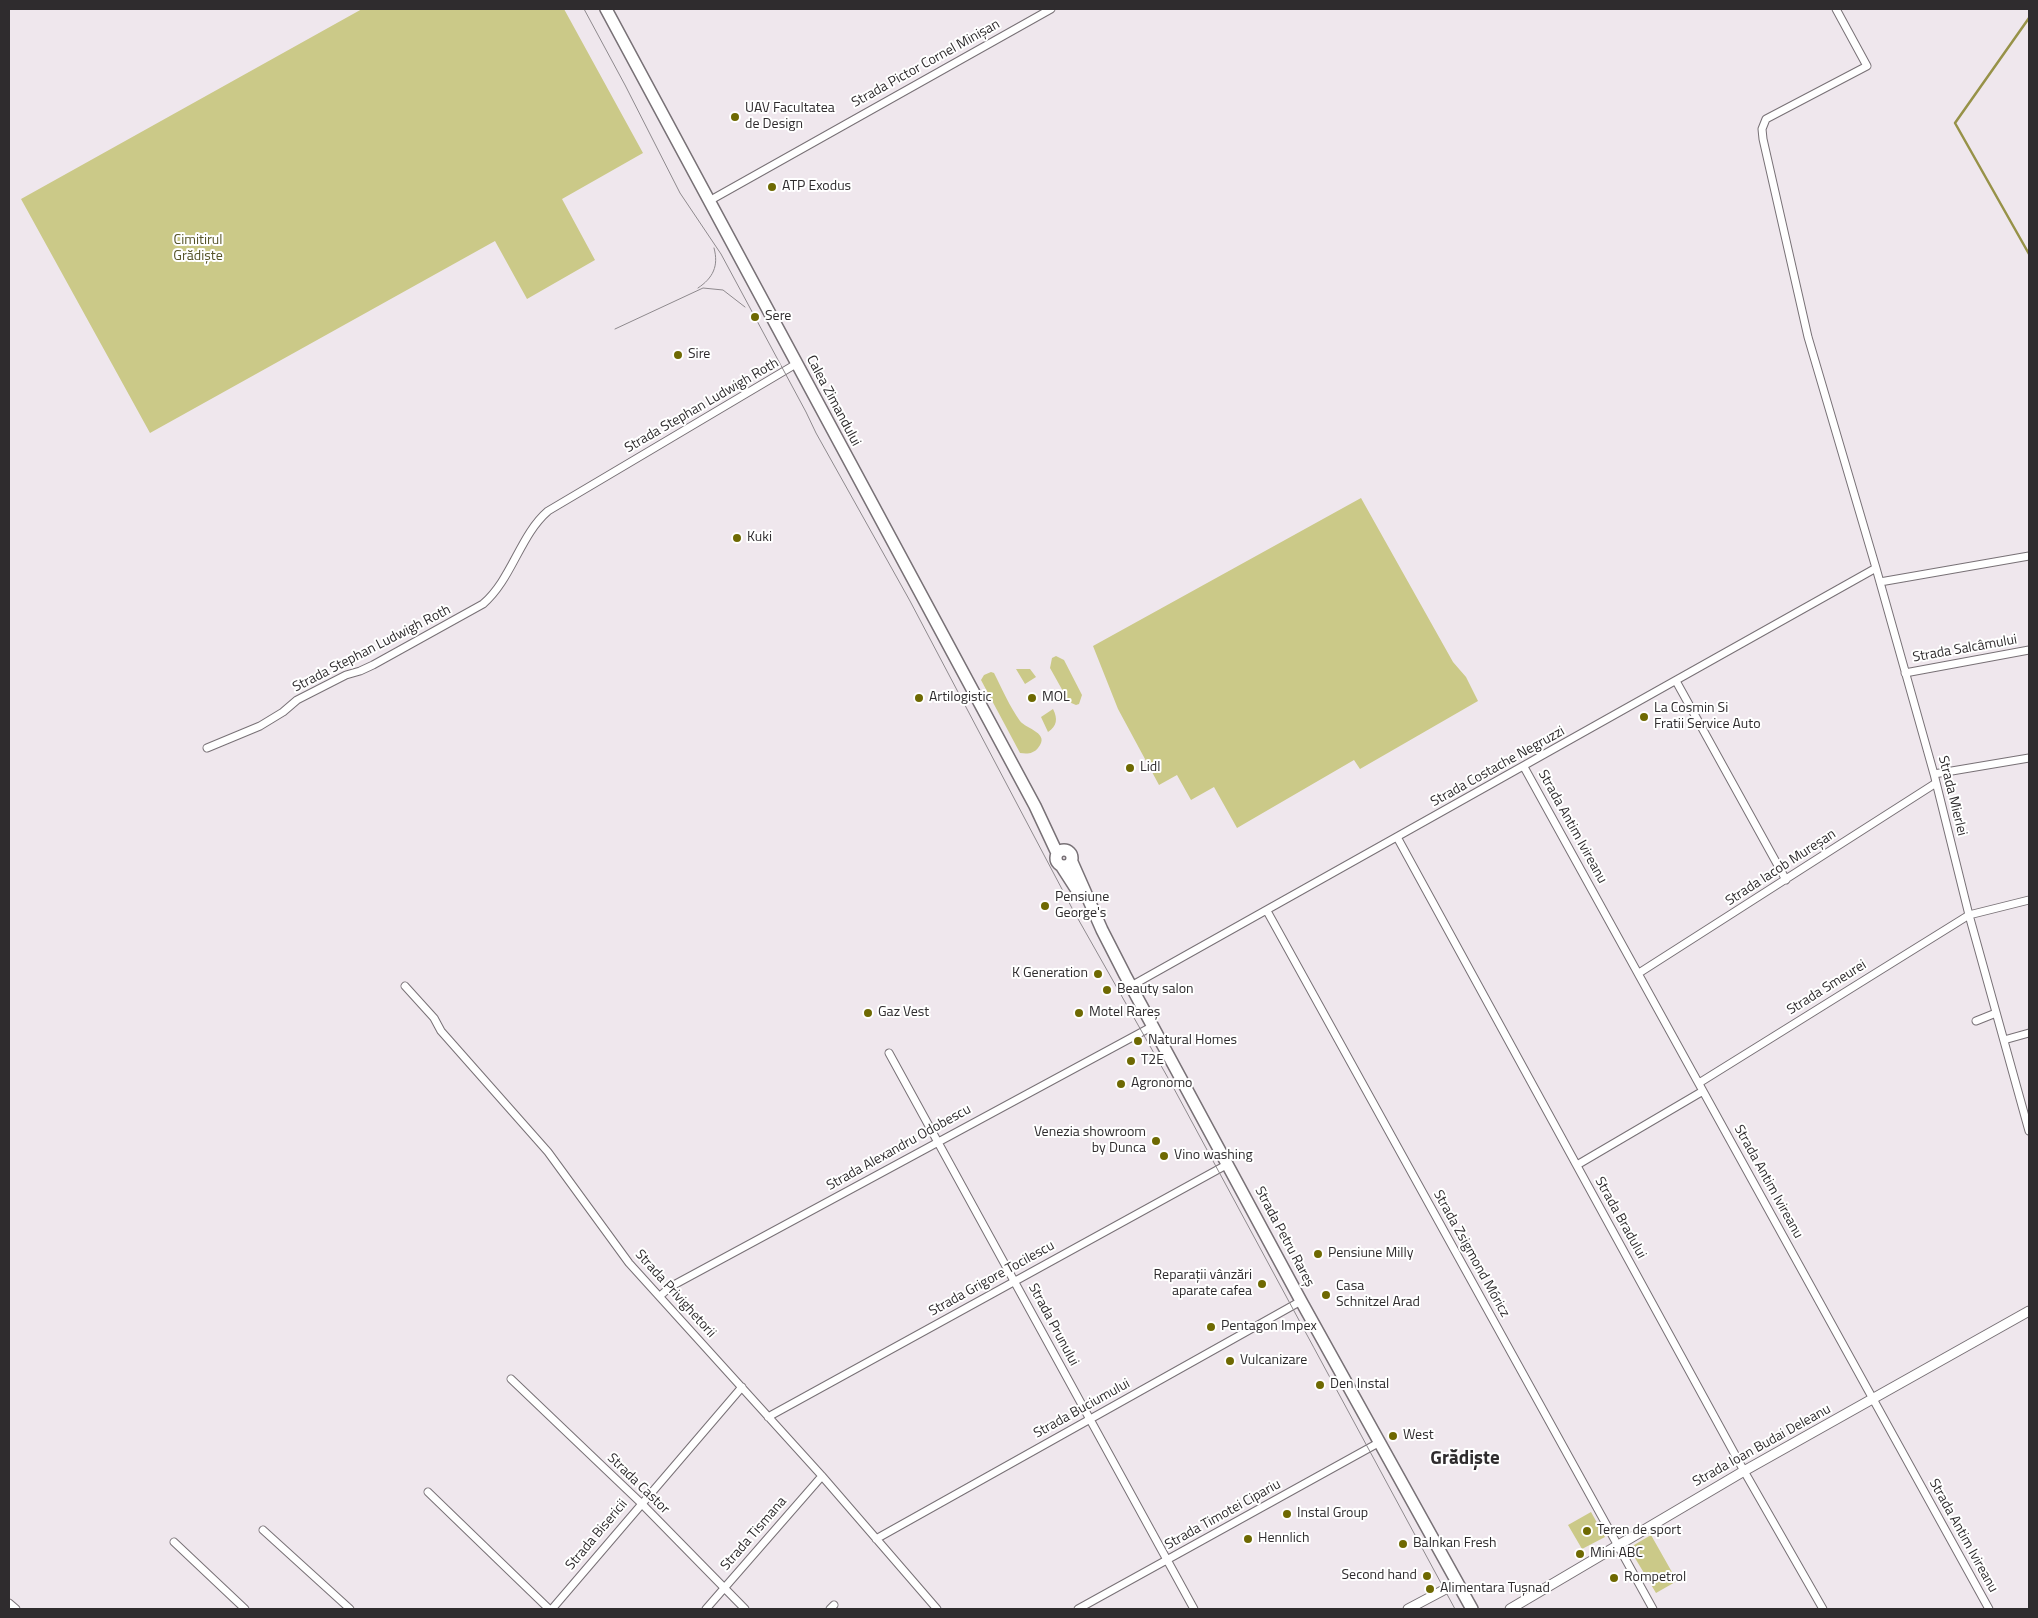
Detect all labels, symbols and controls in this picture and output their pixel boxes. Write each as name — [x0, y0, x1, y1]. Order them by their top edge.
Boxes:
street label: Strada Pictor Cornel Minișan — [849, 16, 1003, 112]
place label: UAV Facultatea de Design — [745, 101, 835, 134]
marker: UAV Facultatea de Design — [729, 111, 741, 123]
place label: ATP Exodus — [782, 179, 851, 195]
marker: ATP Exodus — [766, 181, 778, 193]
park label: Cimitirul Grădiște — [173, 233, 223, 266]
place label: Sere — [765, 309, 791, 325]
marker: Sere — [749, 311, 761, 323]
place label: Sire — [688, 347, 710, 363]
marker: Sire — [672, 349, 684, 361]
street label: Calea Zimandului — [802, 353, 864, 449]
street label: Strada Stephan Ludwigh Roth — [622, 355, 782, 457]
place label: Kuki — [747, 530, 772, 546]
marker: Kuki — [731, 532, 743, 544]
street label: Strada Stephan Ludwigh Roth — [290, 602, 454, 696]
street label: Strada Salcâmului — [1912, 632, 2018, 666]
place label: Artilogistic — [929, 690, 992, 706]
place label: MOL — [1042, 690, 1070, 706]
marker: Artilogistic — [913, 692, 925, 704]
marker: MOL — [1026, 692, 1038, 704]
place label: La Cosmin Si Fratii Service Auto — [1654, 701, 1761, 734]
marker: La Cosmin Si Fratii Service Auto — [1638, 711, 1650, 723]
street label: Strada Costache Negruzzi — [1428, 723, 1568, 811]
street label: Strada Mierlei — [1934, 754, 1970, 838]
place label: Lidl — [1140, 760, 1160, 776]
marker: Lidl — [1124, 762, 1136, 774]
street label: Strada Antim Ivireanu — [1534, 767, 1610, 887]
street label: Strada Iacob Mureșan — [1723, 826, 1839, 910]
place label: Pensiune George's — [1055, 890, 1109, 922]
marker: Pensiune George's — [1039, 900, 1051, 912]
street label: Strada Smeurei — [1784, 957, 1870, 1019]
place label: K Generation — [1012, 966, 1088, 982]
marker: K Generation — [1092, 968, 1104, 980]
place label: Beauty salon — [1117, 982, 1194, 998]
marker: Beauty salon — [1101, 984, 1113, 996]
place label: Gaz Vest — [878, 1005, 929, 1021]
place label: Motel Rareș — [1089, 1005, 1160, 1021]
marker: Gaz Vest — [862, 1007, 874, 1019]
marker: Motel Rareș — [1073, 1007, 1085, 1019]
place label: Natural Homes — [1148, 1033, 1237, 1049]
marker: Natural Homes — [1132, 1035, 1144, 1047]
place label: T2E — [1141, 1053, 1164, 1069]
marker: T2E — [1125, 1055, 1137, 1067]
place label: Agronomo — [1131, 1076, 1193, 1092]
marker: Agronomo — [1115, 1078, 1127, 1090]
street label: Strada Alexandru Odobescu — [824, 1101, 974, 1195]
street label: Strada Antim Ivireanu — [1730, 1122, 1806, 1242]
place label: Venezia showroom by Dunca — [1034, 1125, 1146, 1158]
marker: Venezia showroom by Dunca — [1150, 1135, 1162, 1147]
place label: Vino washing — [1174, 1148, 1253, 1164]
marker: Vino washing — [1158, 1150, 1170, 1162]
street label: Strada Bradului — [1591, 1174, 1649, 1262]
street label: Strada Petru Rareș — [1250, 1184, 1318, 1290]
street label: Strada Zsigmond Móricz — [1429, 1188, 1513, 1320]
street label: Strada Grigore Tocilescu — [926, 1238, 1058, 1320]
street label: Strada Privighetorii — [631, 1246, 719, 1342]
place label: Pensiune Milly — [1328, 1246, 1414, 1262]
marker: Pensiune Milly — [1312, 1248, 1324, 1260]
place label: Reparații vânzări aparate cafea — [1154, 1268, 1252, 1300]
marker: Reparații vânzări aparate cafea — [1256, 1278, 1268, 1290]
place label: Casa Schnitzel Arad — [1336, 1279, 1420, 1311]
street label: Strada Prunului — [1024, 1281, 1082, 1369]
marker: Casa Schnitzel Arad — [1320, 1289, 1332, 1301]
place label: Pentagon Impex — [1221, 1319, 1317, 1335]
marker: Pentagon Impex — [1205, 1321, 1217, 1333]
place label: Vulcanizare — [1240, 1353, 1307, 1369]
marker: Vulcanizare — [1224, 1355, 1236, 1367]
street label: Strada Buciumului — [1031, 1376, 1133, 1442]
place label: Den Instal — [1330, 1377, 1389, 1393]
marker: Den Instal — [1314, 1379, 1326, 1391]
street label: Strada Ioan Budai Deleanu — [1690, 1401, 1834, 1491]
place label: West — [1403, 1428, 1434, 1444]
marker: West — [1387, 1430, 1399, 1442]
district label: Grădiște — [1430, 1448, 1500, 1470]
street label: Strada Castor — [603, 1450, 673, 1518]
street label: Strada Timotei Cipariu — [1162, 1476, 1284, 1554]
street label: Strada Antim Ivireanu — [1925, 1476, 2001, 1596]
street label: Strada Tismana — [718, 1494, 790, 1574]
street label: Strada Bisericii — [563, 1496, 631, 1574]
place label: Instal Group — [1297, 1506, 1368, 1522]
marker: Instal Group — [1281, 1508, 1293, 1520]
place label: Teren de sport — [1597, 1523, 1681, 1539]
marker: Teren de sport — [1581, 1525, 1593, 1537]
place label: Hennlich — [1258, 1531, 1309, 1547]
marker: Hennlich — [1242, 1533, 1254, 1545]
place label: Balnkan Fresh — [1413, 1536, 1497, 1552]
marker: Balnkan Fresh — [1397, 1538, 1409, 1550]
place label: Mini ABC — [1590, 1546, 1643, 1562]
marker: Mini ABC — [1574, 1548, 1586, 1560]
place label: Second hand — [1341, 1568, 1417, 1584]
marker: Second hand — [1421, 1570, 1433, 1582]
place label: Rompetrol — [1624, 1570, 1686, 1586]
marker: Rompetrol — [1608, 1572, 1620, 1584]
place label: Alimentara Tușnad — [1440, 1581, 1550, 1597]
marker: Alimentara Tușnad — [1424, 1583, 1436, 1595]

